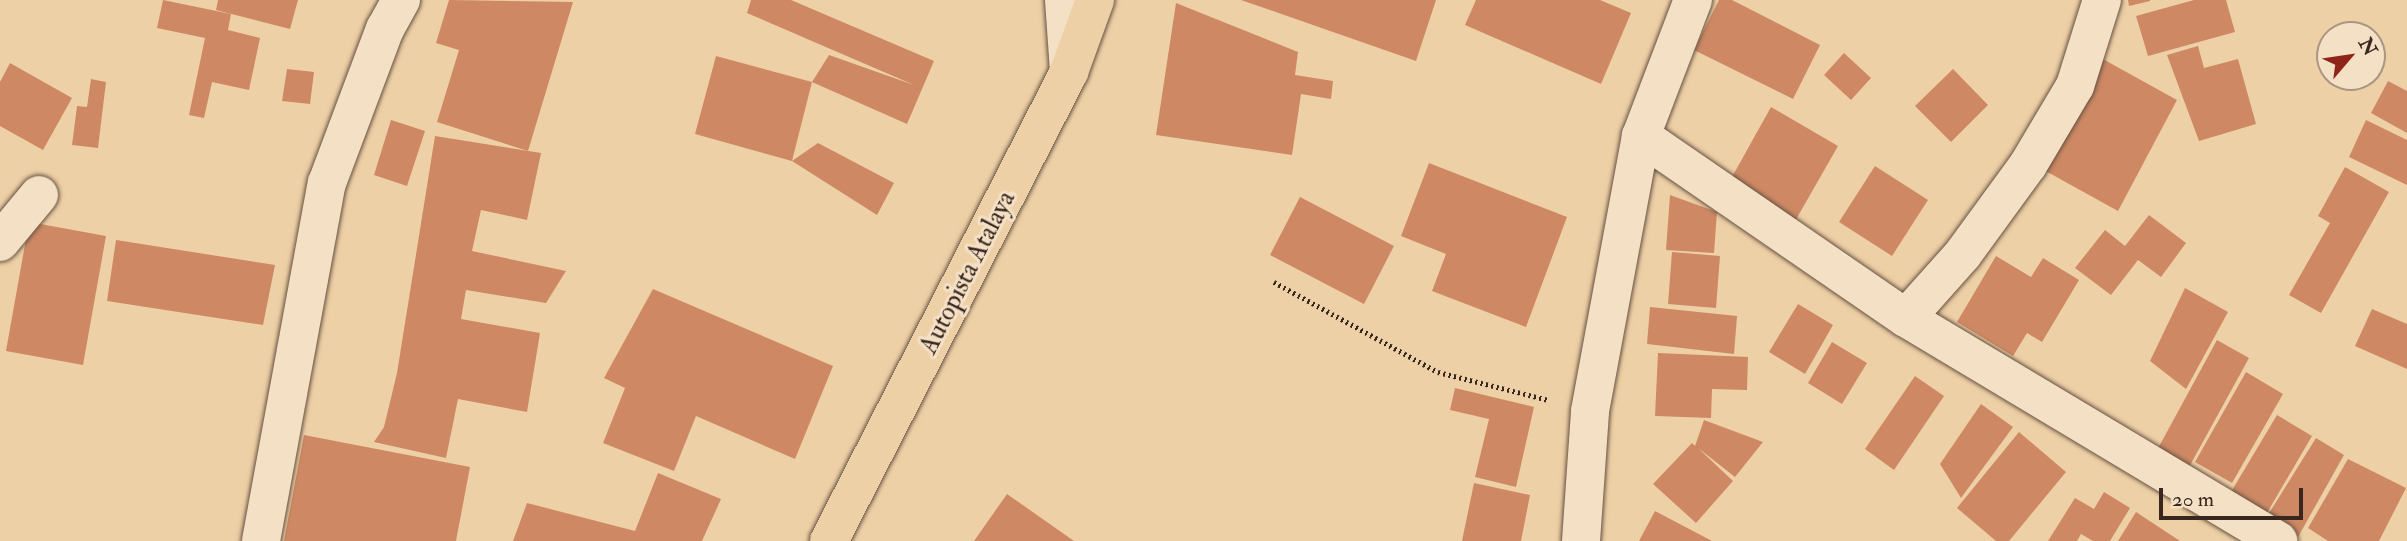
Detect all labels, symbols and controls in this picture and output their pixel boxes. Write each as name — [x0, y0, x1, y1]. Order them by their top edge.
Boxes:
north arrow — [2316, 21, 2386, 91]
text: N — [2353, 34, 2382, 60]
street label: Autopista Atalaya — [914, 186, 1022, 360]
scale bar — [2162, 475, 2306, 518]
text: 20 m — [2172, 486, 2214, 513]

